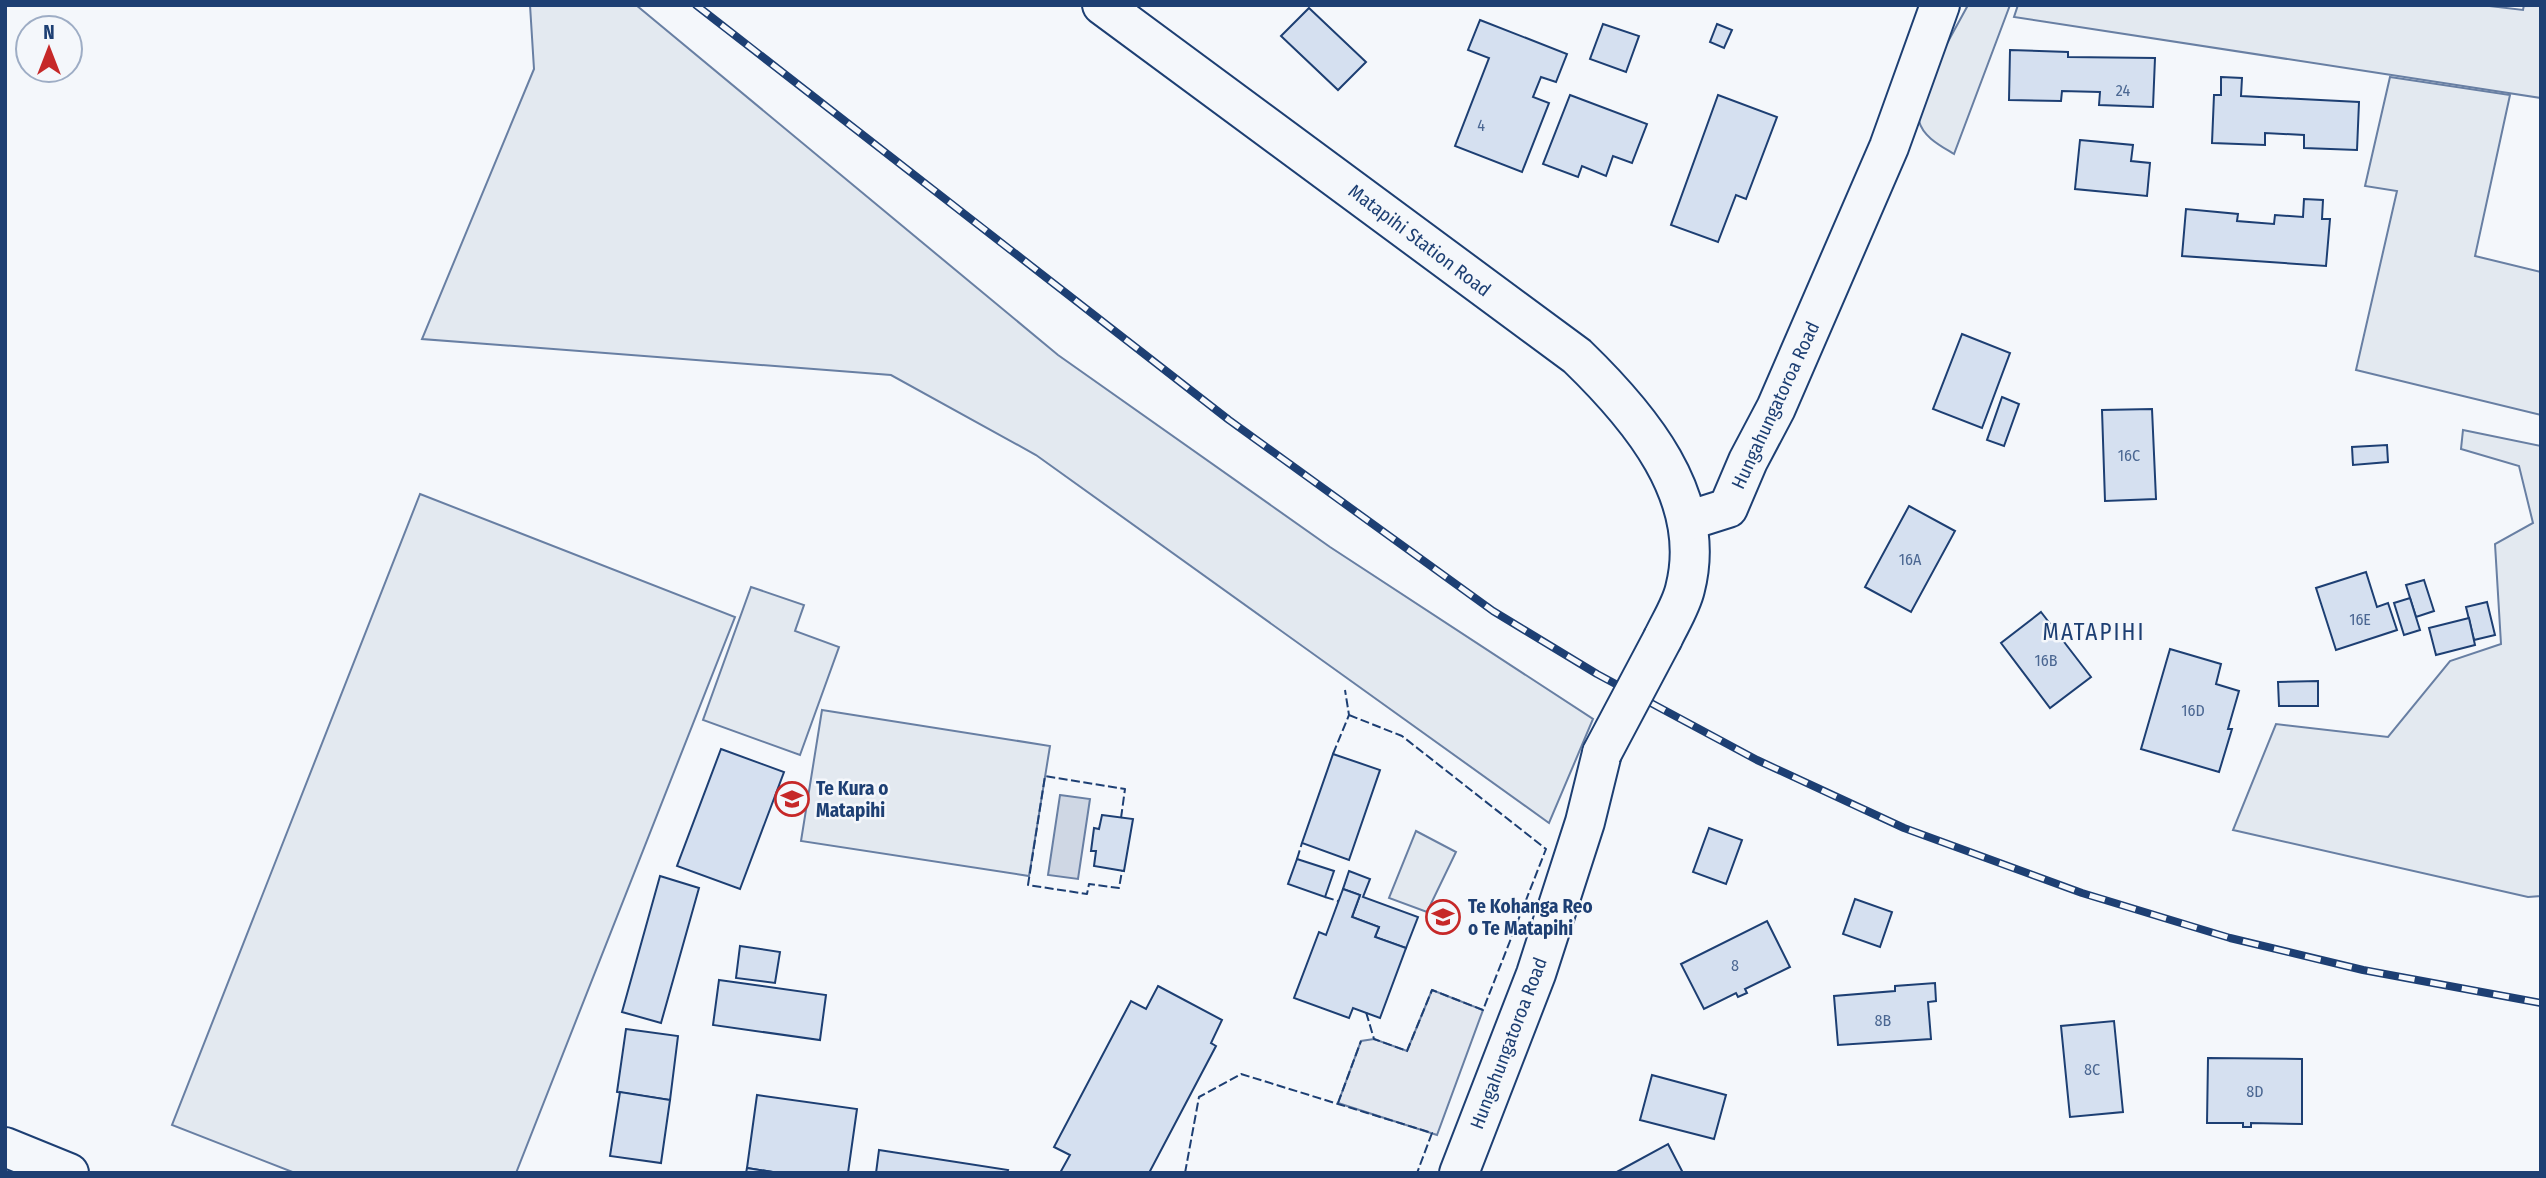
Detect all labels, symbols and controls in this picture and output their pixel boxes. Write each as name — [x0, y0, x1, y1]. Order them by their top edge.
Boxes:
north arrow — [14, 14, 84, 84]
text: N — [43, 21, 55, 44]
house number: 24 — [2116, 81, 2130, 100]
house number: 4 — [1477, 116, 1485, 135]
street label: Matapihi Station Road — [1344, 179, 1495, 301]
street label: Hungahungatoroa Road — [1727, 318, 1824, 493]
house number: 16C — [2118, 446, 2140, 465]
house number: 16A — [1899, 550, 1922, 569]
house number: 16E — [2349, 610, 2371, 629]
district label: MATAPIHI — [2043, 618, 2145, 646]
house number: 16B — [2035, 651, 2058, 670]
house number: 16D — [2181, 701, 2205, 720]
place label: Te Kura o Matapihi — [816, 777, 888, 822]
school or university icon: Te Kura o Matapihi — [773, 780, 811, 818]
place label: Te Kohanga Reo o Te Matapihi — [1468, 895, 1593, 940]
school or university icon: Te Kohanga Reo o Te Matapihi — [1424, 898, 1462, 936]
street label: Hungahungatoroa Road — [1465, 954, 1552, 1132]
house number: 8 — [1731, 956, 1739, 975]
house number: 8B — [1875, 1011, 1892, 1030]
house number: 8C — [2084, 1060, 2100, 1079]
house number: 8D — [2246, 1082, 2264, 1101]

